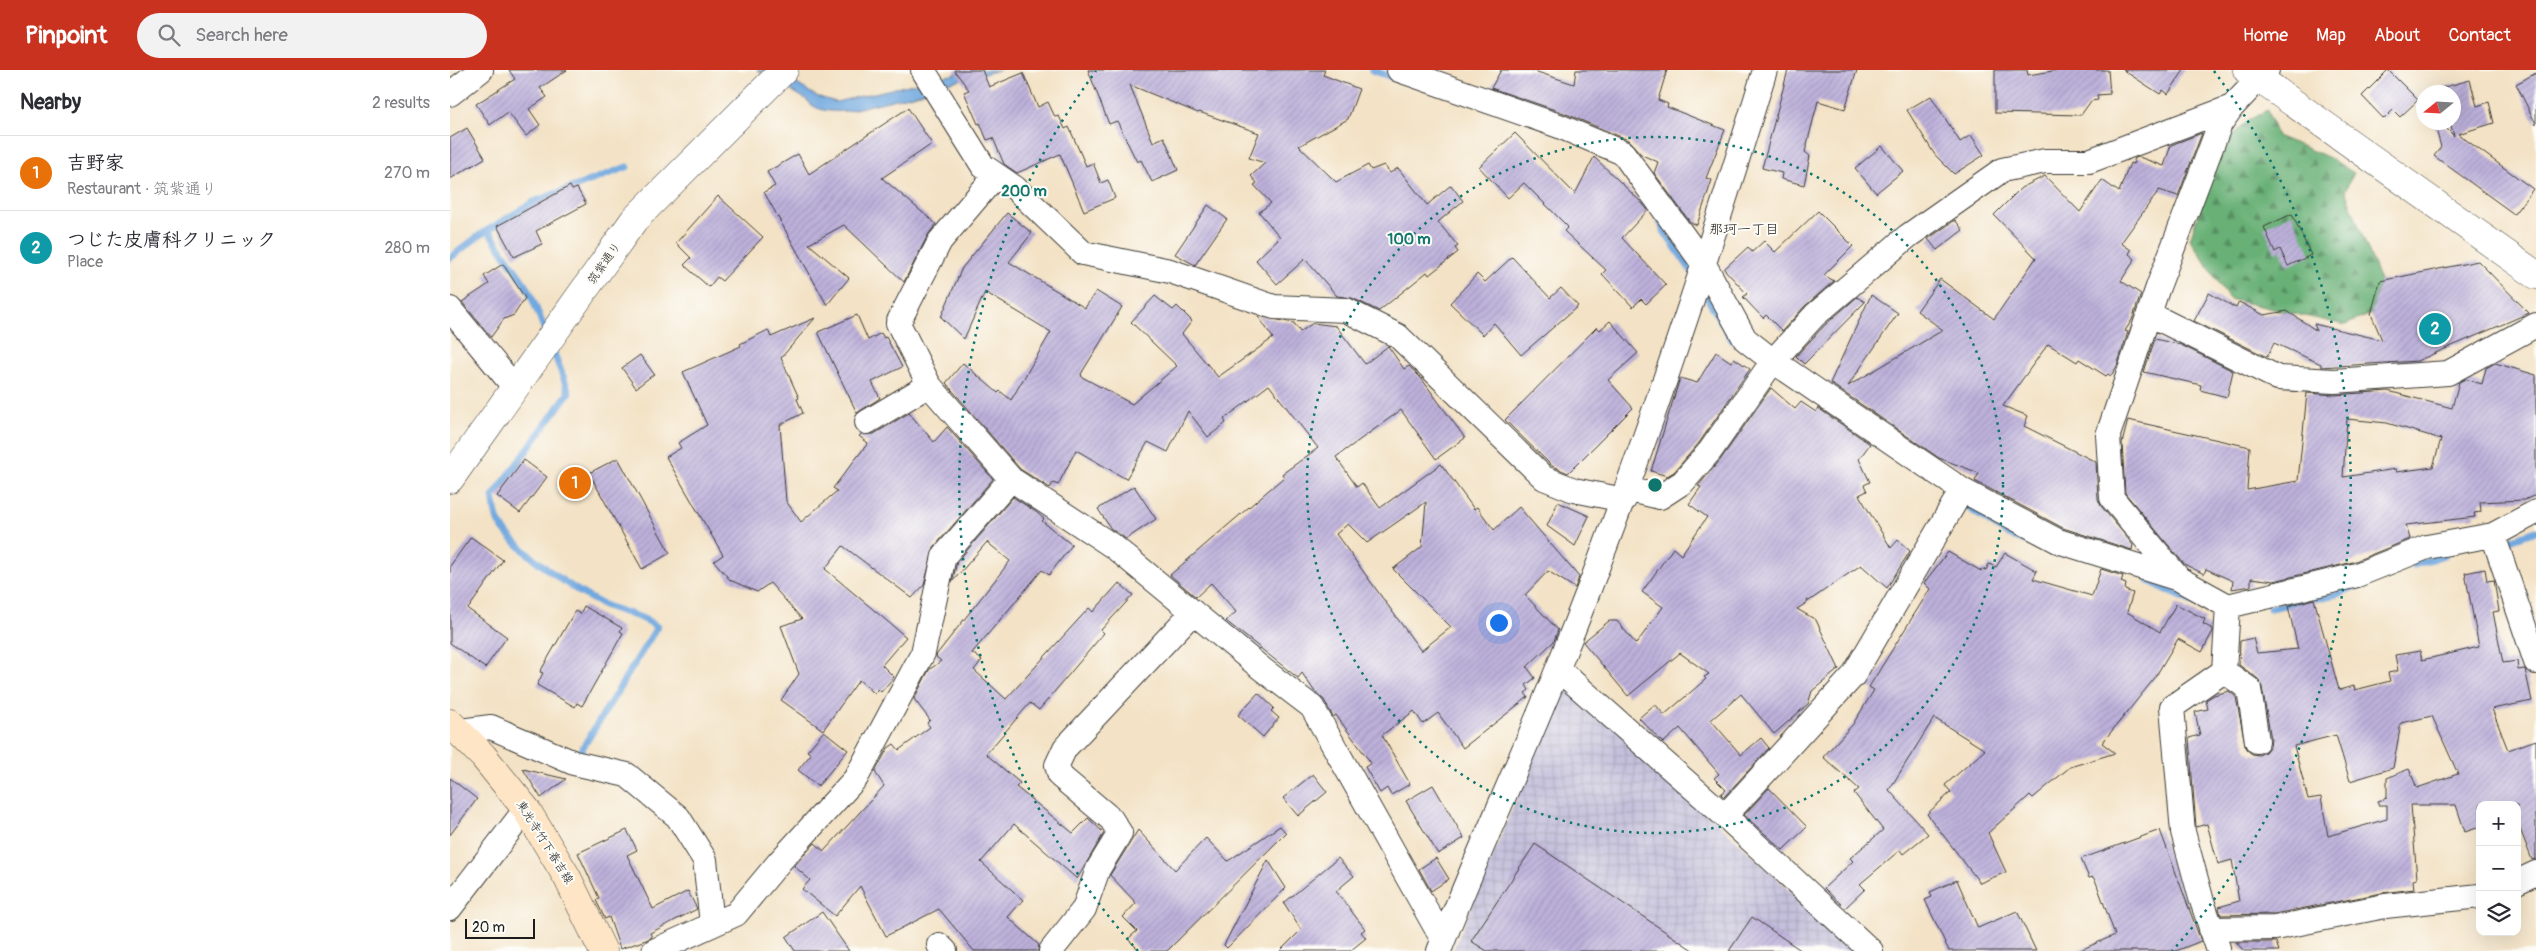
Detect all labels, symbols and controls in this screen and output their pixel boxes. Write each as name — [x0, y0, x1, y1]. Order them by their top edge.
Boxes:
search box — [137, 13, 487, 58]
text: Pinpoint — [25, 21, 107, 50]
icon: search — [155, 21, 183, 49]
text: Search here — [195, 23, 288, 47]
text: Home — [2243, 24, 2288, 47]
text: Map — [2316, 24, 2346, 47]
text: About — [2374, 24, 2420, 47]
text: Contact — [2448, 24, 2511, 47]
north arrow — [2416, 85, 2461, 130]
text: Nearby — [20, 89, 81, 116]
text: 2 results — [372, 93, 430, 113]
text: 吉野家 — [67, 151, 124, 175]
text: 1 — [33, 163, 39, 183]
text: 270 m — [384, 163, 430, 183]
text: Restaurant · 筑紫通り — [67, 179, 217, 199]
text: 200 m — [1001, 182, 1047, 201]
district label: 那珂一丁目 — [1709, 221, 1779, 238]
text: つじた皮膚科クリニック — [67, 228, 276, 252]
text: 100 m — [1388, 230, 1430, 249]
text: 2 — [32, 238, 40, 258]
text: 280 m — [384, 238, 430, 258]
street label: 筑紫通り — [584, 239, 624, 287]
text: Place — [67, 252, 103, 272]
pin: 2 — [2419, 310, 2451, 348]
pin: 1 — [559, 464, 591, 502]
centre of rings — [1646, 476, 1664, 494]
your location — [1486, 610, 1512, 636]
street label: 東光寺竹下春吉線 — [513, 798, 576, 887]
map controls — [2476, 801, 2521, 936]
button: + — [2476, 801, 2521, 846]
button: − — [2476, 846, 2521, 891]
button: layers — [2476, 891, 2521, 936]
scale bar — [465, 916, 535, 939]
text: 20 m — [472, 919, 505, 936]

